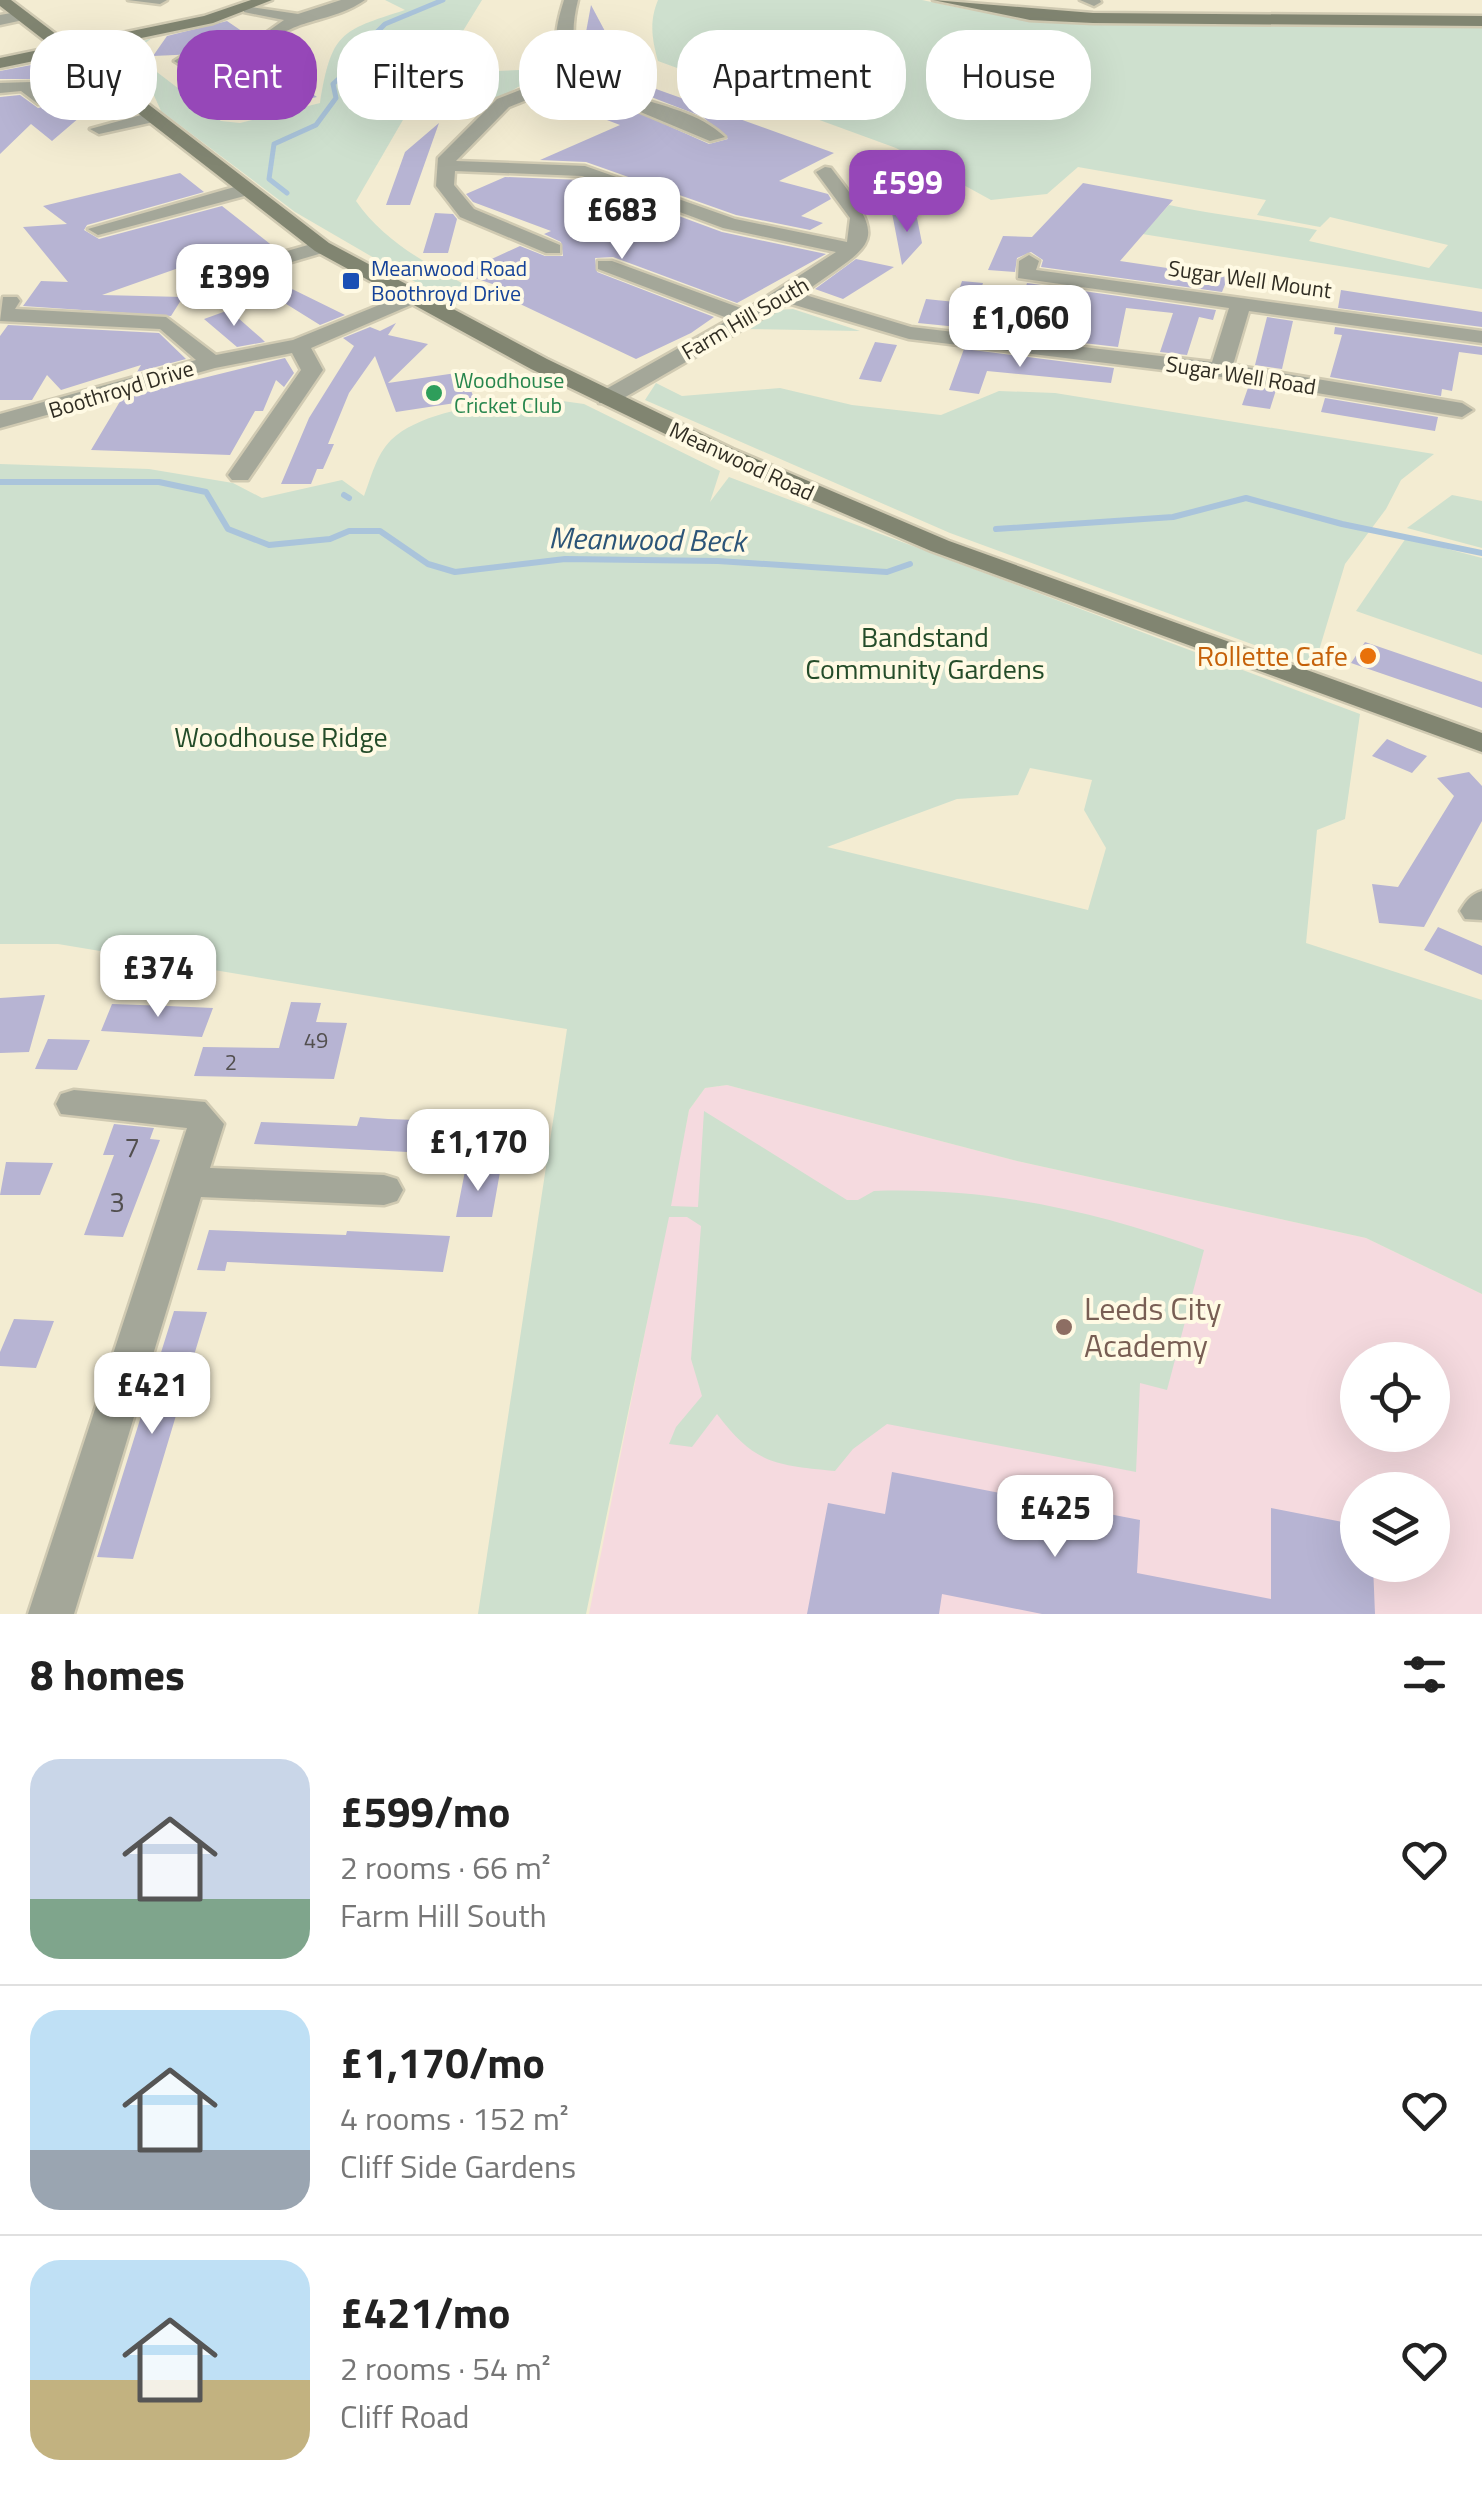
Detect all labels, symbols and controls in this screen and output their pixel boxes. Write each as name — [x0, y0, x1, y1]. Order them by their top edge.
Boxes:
chip: Buy — [30, 30, 157, 120]
chip: Rent — [177, 30, 317, 120]
chip: Filters — [337, 30, 499, 120]
chip: New — [519, 30, 657, 120]
chip: Apartment — [677, 30, 906, 120]
chip: House — [926, 30, 1091, 120]
pin: £599 — [848, 150, 966, 235]
text: £599 — [871, 158, 943, 206]
pin: £683 — [563, 177, 681, 262]
text: £683 — [586, 185, 658, 233]
pin: £399 — [175, 244, 293, 329]
place label: Meanwood Road Boothroyd Drive — [371, 251, 527, 310]
street label: Sugar Well Mount — [1166, 251, 1334, 307]
text: £399 — [198, 252, 270, 300]
street label: Farm Hill South — [675, 268, 815, 368]
marker: Meanwood Road Boothroyd Drive — [340, 270, 362, 292]
pin: £1,060 — [939, 285, 1101, 370]
text: £1,060 — [971, 293, 1069, 341]
street label: Sugar Well Road — [1164, 346, 1318, 404]
street label: Boothroyd Drive — [44, 351, 198, 427]
place label: Woodhouse Cricket Club — [454, 363, 564, 422]
marker: Woodhouse Cricket Club — [423, 382, 445, 404]
street label: Meanwood Road — [664, 413, 820, 509]
water label: Meanwood Beck — [548, 514, 749, 564]
park label: Bandstand Community Gardens — [805, 615, 1045, 690]
place label: Rollette Cafe — [1197, 634, 1348, 677]
marker: Rollette Cafe — [1357, 645, 1379, 667]
park label: Woodhouse Ridge — [174, 715, 388, 758]
pin: £374 — [99, 935, 217, 1020]
text: £374 — [122, 943, 194, 991]
house number: 49 — [304, 1023, 328, 1057]
house number: 2 — [225, 1045, 237, 1079]
pin: £1,170 — [397, 1109, 559, 1194]
text: £1,170 — [429, 1117, 527, 1165]
house number: 7 — [124, 1125, 140, 1168]
house number: 3 — [109, 1180, 125, 1223]
place label: Leeds City Academy — [1084, 1284, 1221, 1369]
marker: Leeds City Academy — [1053, 1316, 1075, 1338]
map controls — [1340, 1342, 1450, 1582]
button: locate — [1340, 1342, 1450, 1452]
pin: £421 — [93, 1352, 211, 1437]
text: £421 — [116, 1360, 188, 1408]
button: layers — [1340, 1472, 1450, 1582]
pin: £425 — [996, 1475, 1114, 1560]
text: £425 — [1019, 1483, 1091, 1531]
text: 8 homes — [30, 1642, 185, 1706]
icon: filters — [1397, 1647, 1452, 1702]
text: £599/mo — [340, 1779, 510, 1843]
icon: home — [110, 1799, 230, 1919]
icon: heart — [1397, 1832, 1452, 1887]
text: 2 rooms · 66 m² — [340, 1843, 551, 1891]
text: Farm Hill South — [340, 1891, 547, 1939]
text: £1,170/mo — [340, 2030, 545, 2094]
icon: home — [110, 2050, 230, 2170]
icon: heart — [1397, 2083, 1452, 2138]
text: 4 rooms · 152 m² — [340, 2094, 569, 2142]
text: Cliff Side Gardens — [340, 2142, 576, 2190]
text: £421/mo — [340, 2280, 510, 2344]
icon: home — [110, 2300, 230, 2420]
icon: heart — [1397, 2333, 1452, 2388]
text: 2 rooms · 54 m² — [340, 2344, 551, 2392]
text: Cliff Road — [340, 2392, 469, 2440]

